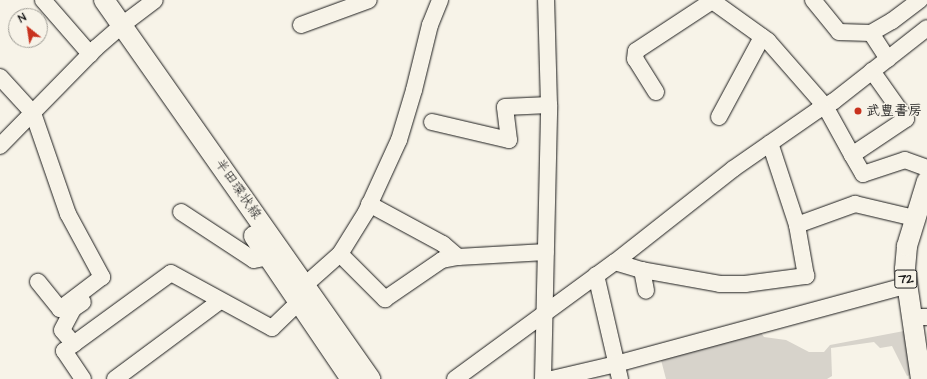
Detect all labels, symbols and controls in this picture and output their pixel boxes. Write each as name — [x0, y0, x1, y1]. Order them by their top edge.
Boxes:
north arrow — [8, 8, 48, 48]
text: N — [16, 10, 29, 26]
place label: 武豊書房 — [866, 103, 922, 119]
marker: 武豊書房 — [853, 106, 863, 116]
street label: 半田環状線 — [211, 156, 265, 222]
road number: 72 — [894, 268, 918, 290]

